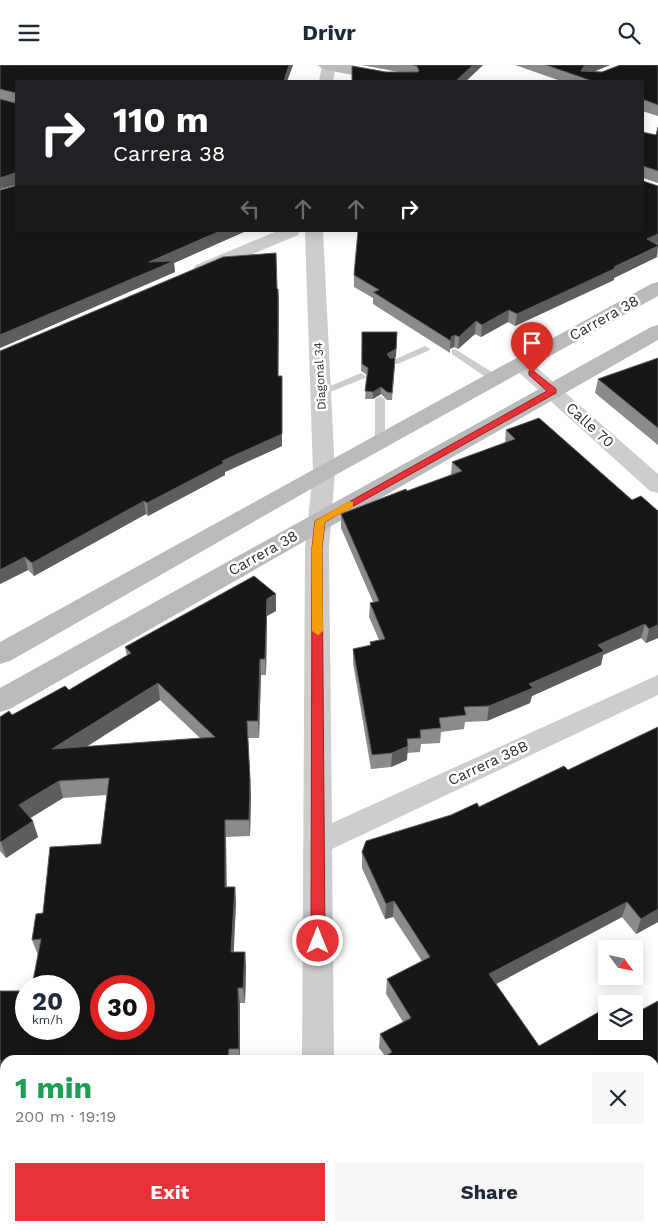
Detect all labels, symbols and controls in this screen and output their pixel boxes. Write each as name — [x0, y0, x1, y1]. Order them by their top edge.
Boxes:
icon: menu — [15, 19, 43, 47]
icon: search — [615, 19, 643, 47]
text: Drivr — [302, 20, 356, 45]
text: 110 m — [113, 99, 209, 141]
icon: right — [30, 100, 95, 165]
text: Carrera 38 — [113, 141, 225, 166]
icon: left — [236, 195, 264, 223]
icon: ahead — [289, 195, 317, 223]
icon: ahead — [342, 195, 370, 223]
icon: right — [395, 195, 423, 223]
street label: Carrera 38 — [566, 292, 642, 344]
pin — [511, 322, 553, 373]
icon: arrive — [518, 329, 546, 357]
street label: Diagonal 34 — [311, 342, 329, 410]
street label: Calle 70 — [562, 399, 618, 451]
street label: Carrera 38 — [225, 527, 301, 579]
street label: Carrera 38B — [445, 737, 531, 789]
position arrow — [291, 914, 343, 966]
north arrow — [598, 940, 642, 985]
map controls — [598, 940, 643, 1040]
speed limit sign: 30 — [90, 975, 155, 1040]
text: 20 — [32, 987, 63, 1016]
button: layers — [598, 995, 643, 1040]
text: km/h — [32, 1013, 63, 1027]
text: 1 min — [15, 1070, 92, 1105]
button: close — [592, 1072, 644, 1124]
text: 200 m · 19:19 — [15, 1107, 116, 1126]
button: Exit — [15, 1163, 325, 1221]
button: Share — [335, 1163, 644, 1221]

